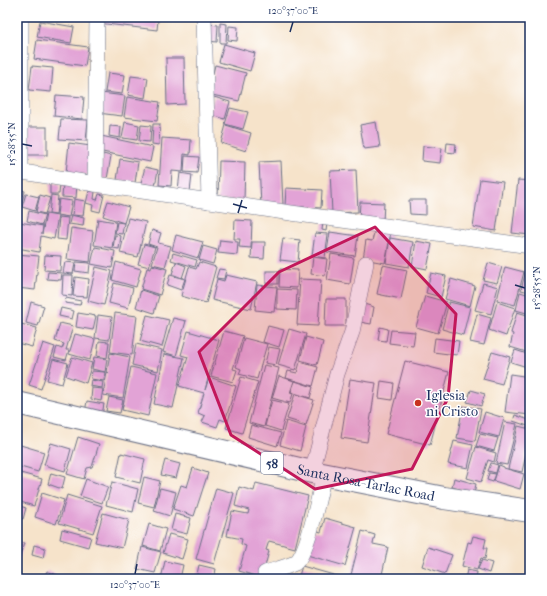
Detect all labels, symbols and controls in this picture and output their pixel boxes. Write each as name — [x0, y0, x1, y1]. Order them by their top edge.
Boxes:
text: 120°37'00"E — [268, 5, 318, 17]
text: 15°28'55"N — [6, 122, 18, 166]
text: 15°28'55"N — [531, 266, 543, 310]
place label: Iglesia ni Cristo — [426, 387, 478, 420]
marker: Iglesia ni Cristo — [413, 398, 423, 408]
road number: 58 — [261, 452, 283, 474]
street label: Santa Rosa-Tarlac Road — [295, 461, 437, 505]
text: 120°37'00"E — [110, 579, 160, 591]

